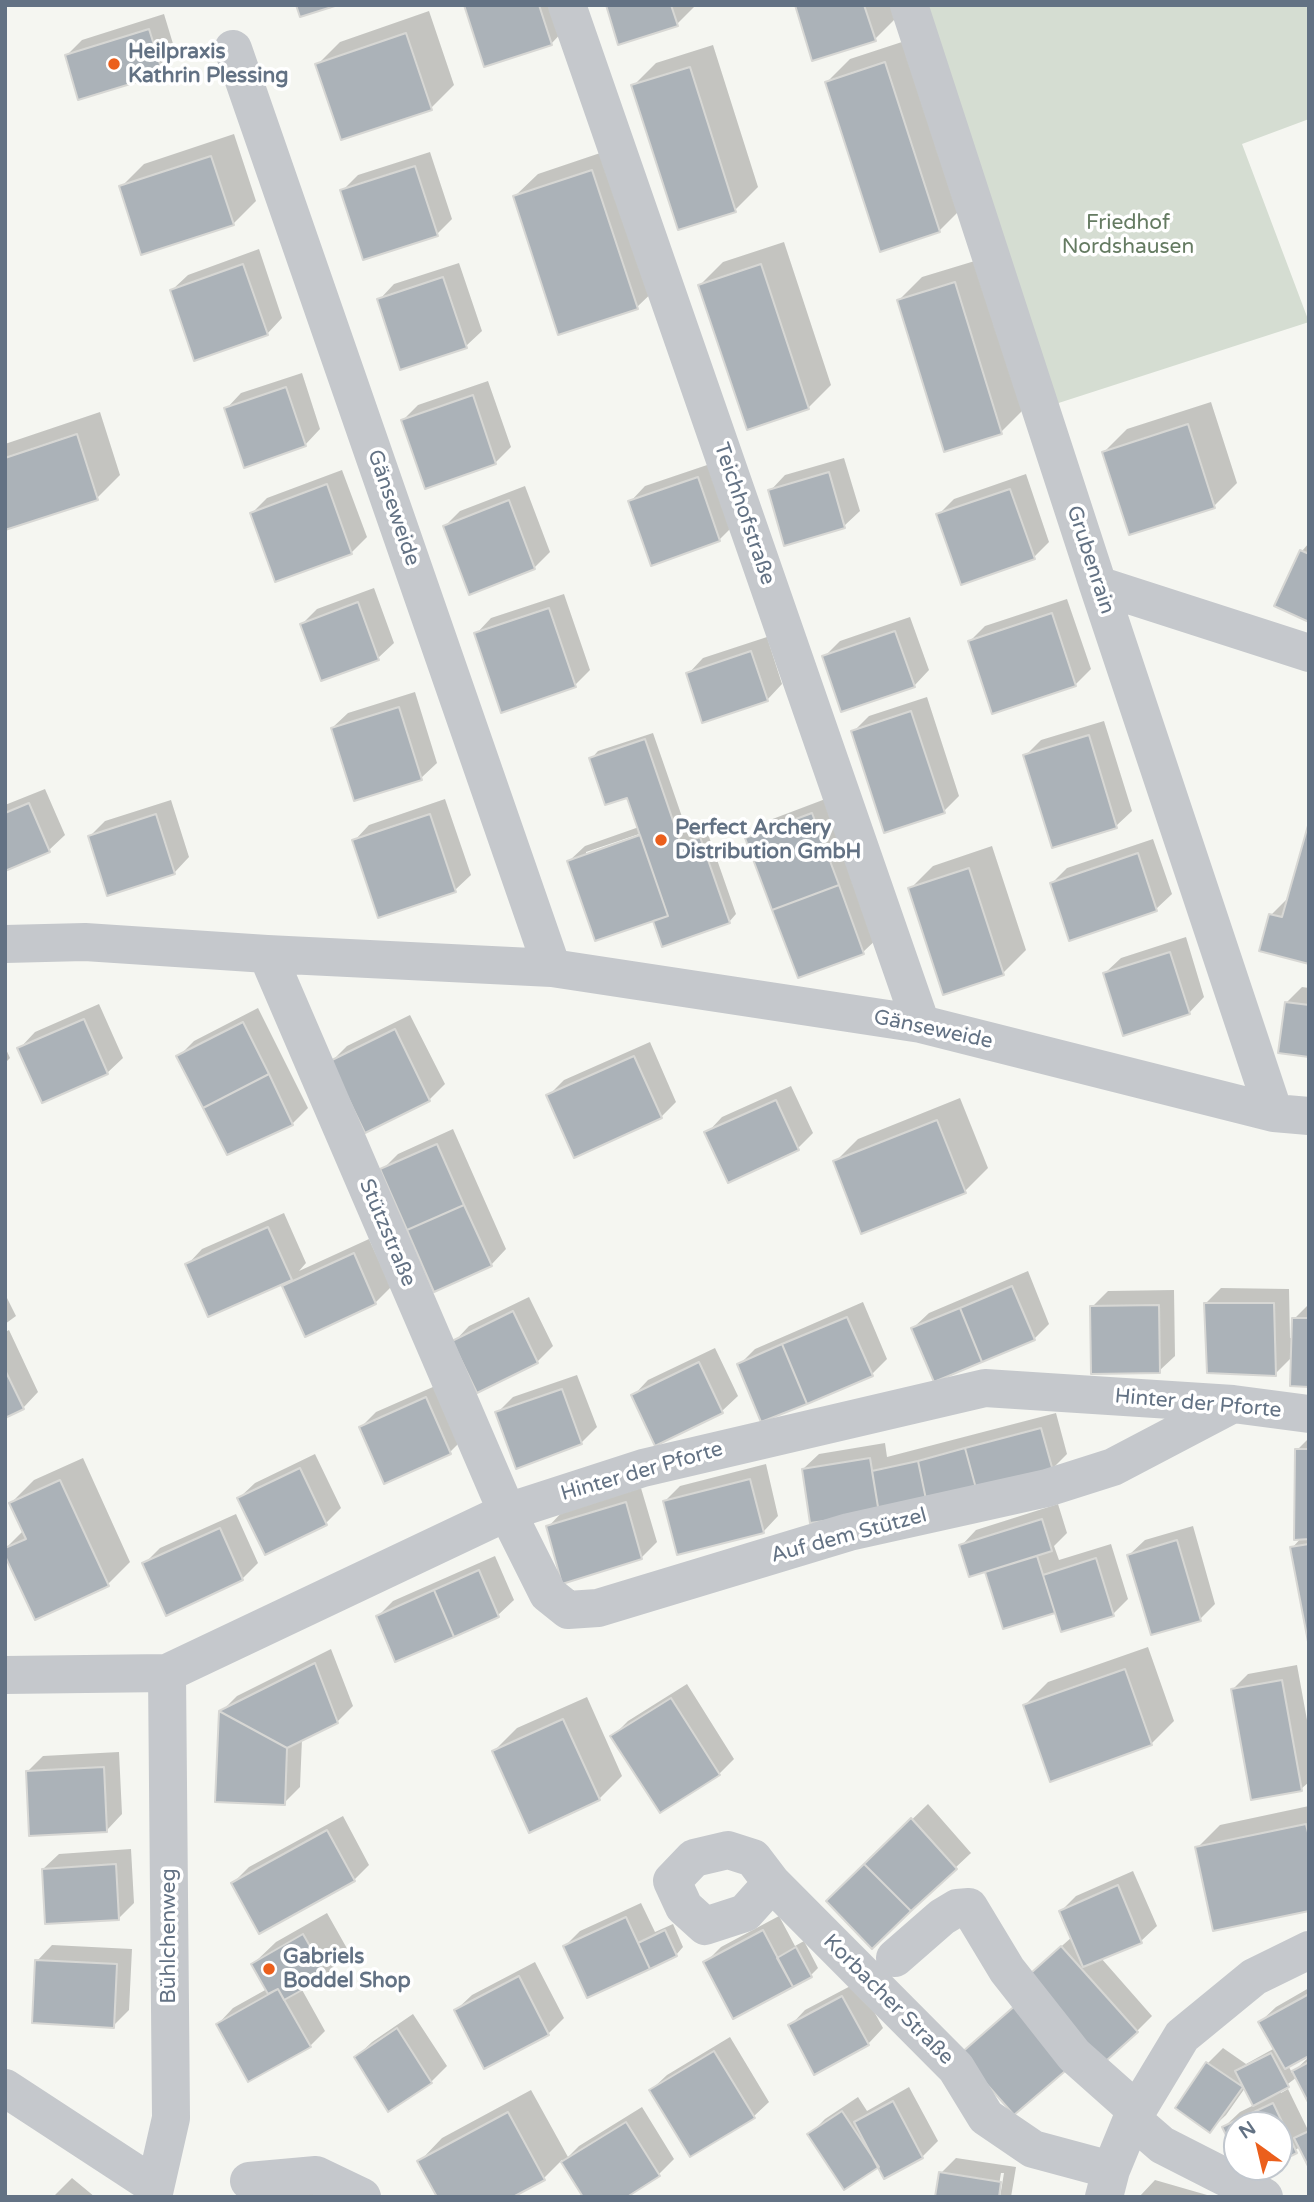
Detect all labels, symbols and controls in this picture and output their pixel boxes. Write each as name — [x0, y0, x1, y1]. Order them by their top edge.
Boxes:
place label: Heilpraxis Kathrin Plessing — [128, 39, 288, 89]
marker: Heilpraxis Kathrin Plessing — [106, 56, 122, 72]
park label: Friedhof Nordshausen — [1062, 210, 1194, 260]
street label: Teichhofstraße — [708, 440, 780, 588]
street label: Gänseweide — [361, 447, 425, 569]
street label: Grubenrain — [1061, 503, 1119, 617]
place label: Perfect Archery Distribution GmbH — [675, 815, 861, 865]
marker: Perfect Archery Distribution GmbH — [653, 832, 669, 848]
street label: Gänseweide — [871, 1005, 995, 1055]
street label: Stützstraße — [353, 1175, 421, 1291]
street label: Hinter der Pforte — [1114, 1384, 1282, 1424]
street label: Hinter der Pforte — [558, 1437, 726, 1507]
street label: Auf dem Stützel — [768, 1503, 930, 1569]
street label: Bühlchenweg — [156, 1868, 182, 2004]
street label: Korbacher Straße — [817, 1929, 959, 2071]
place label: Gabriels Boddel Shop — [283, 1944, 411, 1994]
marker: Gabriels Boddel Shop — [261, 1961, 277, 1977]
north arrow — [1223, 2111, 1293, 2181]
text: N — [1235, 2117, 1260, 2144]

